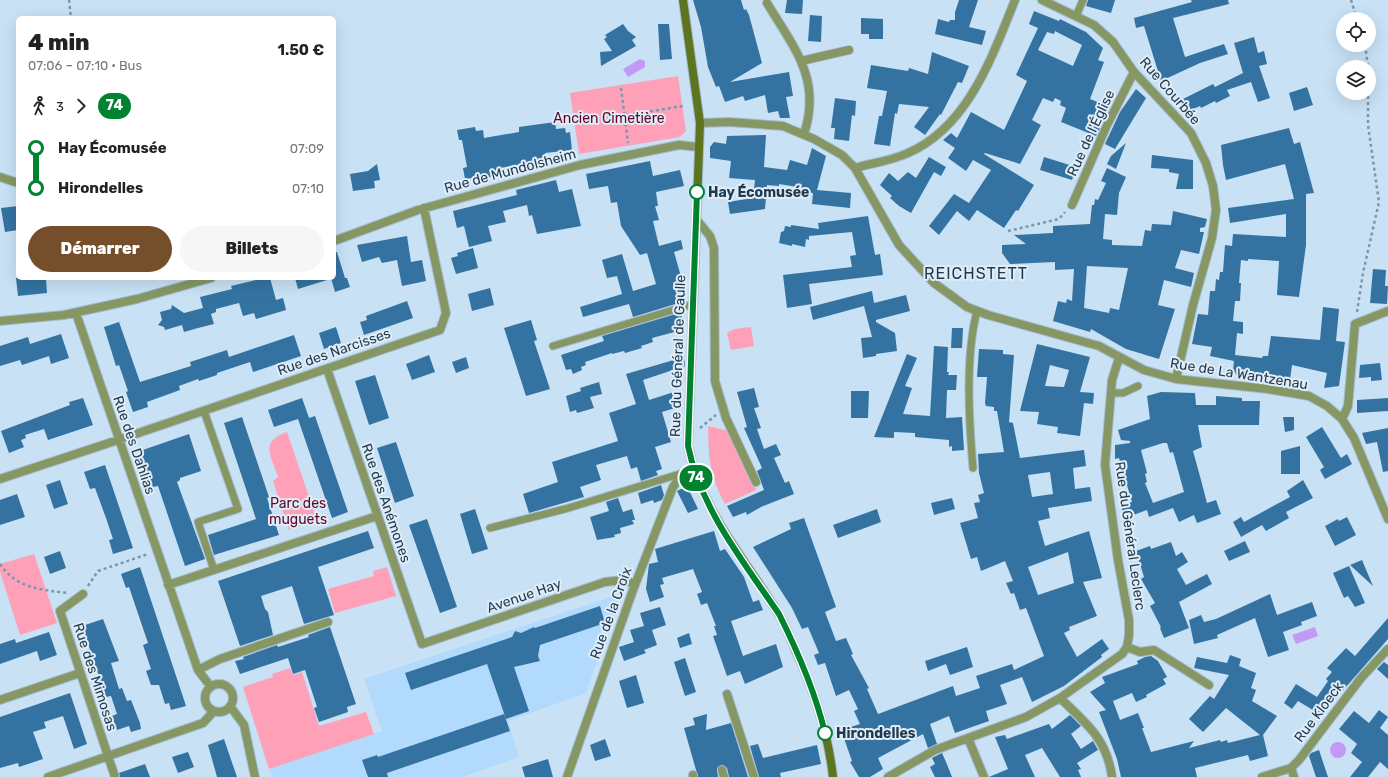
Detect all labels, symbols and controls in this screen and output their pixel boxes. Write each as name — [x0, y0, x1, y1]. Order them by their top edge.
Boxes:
map controls — [1336, 12, 1376, 100]
button: locate — [1336, 12, 1376, 52]
text: 4 min — [28, 29, 90, 56]
text: 1.50 € — [277, 41, 324, 59]
street label: Rue Courbée — [1136, 54, 1204, 128]
text: 07:06 – 07:10 · Bus — [28, 58, 142, 73]
button: layers — [1336, 60, 1376, 100]
street label: Rue de l'Église — [1063, 86, 1119, 179]
icon: walk — [28, 95, 50, 117]
icon: forward — [70, 95, 92, 117]
text: 74 — [106, 97, 123, 114]
text: 3 — [56, 99, 64, 114]
park label: Ancien Cimetière — [553, 110, 665, 127]
text: Hay Écomusée — [58, 139, 167, 157]
text: 07:09 — [290, 141, 324, 156]
street label: Rue de Mundolsheim — [442, 145, 578, 197]
text: Hirondelles — [58, 179, 143, 197]
text: 07:10 — [292, 181, 324, 196]
place label: Hay Écomusée — [708, 183, 809, 201]
marker: Hay Écomusée — [689, 184, 705, 200]
button: Démarrer — [28, 226, 172, 272]
button: Billets — [180, 226, 324, 272]
district label: REICHSTETT — [924, 264, 1028, 283]
street label: Rue du Général de Gaulle — [667, 274, 689, 437]
street label: Rue des Narcisses — [275, 325, 393, 379]
street label: Rue de La Wantzenau — [1169, 355, 1309, 393]
street label: Rue des Dahlias — [109, 393, 159, 497]
street label: Rue des Anémones — [358, 441, 414, 565]
street label: Rue du Général Leclerc — [1111, 461, 1149, 612]
line badge: 74 — [678, 465, 714, 491]
text: 74 — [687, 469, 705, 486]
park label: Parc des muguets — [269, 495, 327, 528]
street label: Rue de la Croix — [587, 564, 636, 661]
street label: Avenue Hay — [484, 575, 564, 617]
street label: Rue des Mimosas — [70, 621, 120, 733]
street label: Rue Kloeck — [1291, 678, 1348, 746]
marker: Hirondelles — [817, 725, 833, 741]
place label: Hirondelles — [836, 725, 916, 742]

